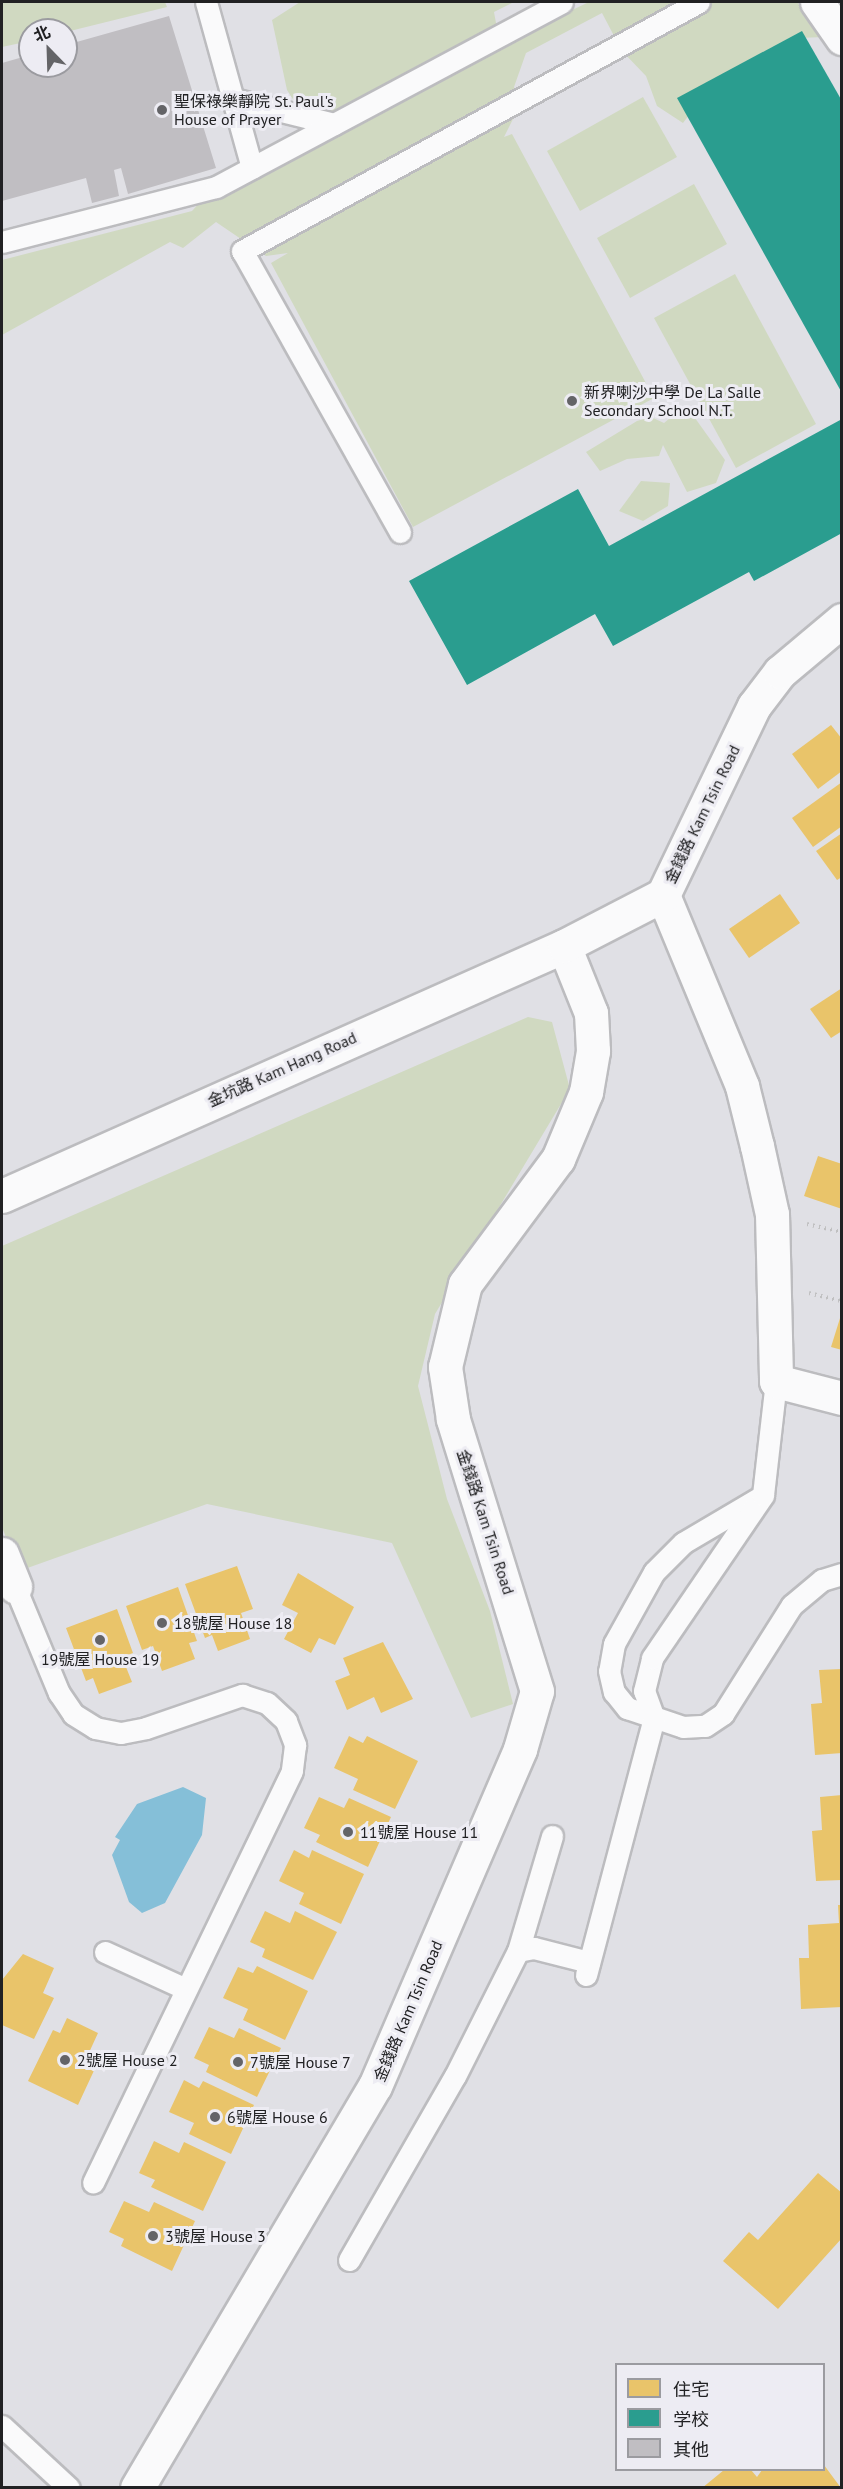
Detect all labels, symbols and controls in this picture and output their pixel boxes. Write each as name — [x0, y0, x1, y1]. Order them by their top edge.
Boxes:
north arrow — [18, 18, 78, 78]
text: 北 — [30, 21, 53, 46]
place label: 聖保祿樂靜院 St. Paul's House of Prayer — [174, 91, 335, 129]
marker: 聖保祿樂靜院 St. Paul's House of Prayer — [155, 103, 169, 117]
place label: 新界喇沙中學 De La Salle Secondary School N.T. — [584, 382, 761, 420]
marker: 新界喇沙中學 De La Salle Secondary School N.T. — [565, 394, 579, 408]
street label: 金錢路 Kam Tsin Road — [660, 742, 744, 886]
street label: 金坑路 Kam Hang Road — [205, 1027, 359, 1111]
street label: 金錢路 Kam Tsin Road — [453, 1447, 519, 1597]
place label: 18號屋 House 18 — [174, 1613, 292, 1633]
marker: 18號屋 House 18 — [155, 1616, 169, 1630]
marker: 19號屋 House 19 — [93, 1633, 107, 1647]
place label: 19號屋 House 19 — [41, 1649, 159, 1669]
place label: 11號屋 House 11 — [360, 1822, 478, 1842]
marker: 11號屋 House 11 — [341, 1825, 355, 1839]
street label: 金錢路 Kam Tsin Road — [369, 1937, 447, 2085]
place label: 2號屋 House 2 — [77, 2050, 178, 2070]
place label: 7號屋 House 7 — [250, 2052, 351, 2072]
marker: 2號屋 House 2 — [58, 2053, 72, 2067]
marker: 7號屋 House 7 — [231, 2055, 245, 2069]
place label: 6號屋 House 6 — [227, 2107, 328, 2127]
marker: 6號屋 House 6 — [208, 2110, 222, 2124]
place label: 3號屋 House 3 — [165, 2226, 266, 2246]
marker: 3號屋 House 3 — [146, 2229, 160, 2243]
legend — [615, 2363, 825, 2471]
text: 住宅 — [673, 2378, 709, 2401]
text: 学校 — [673, 2408, 709, 2431]
text: 其他 — [673, 2438, 709, 2461]

